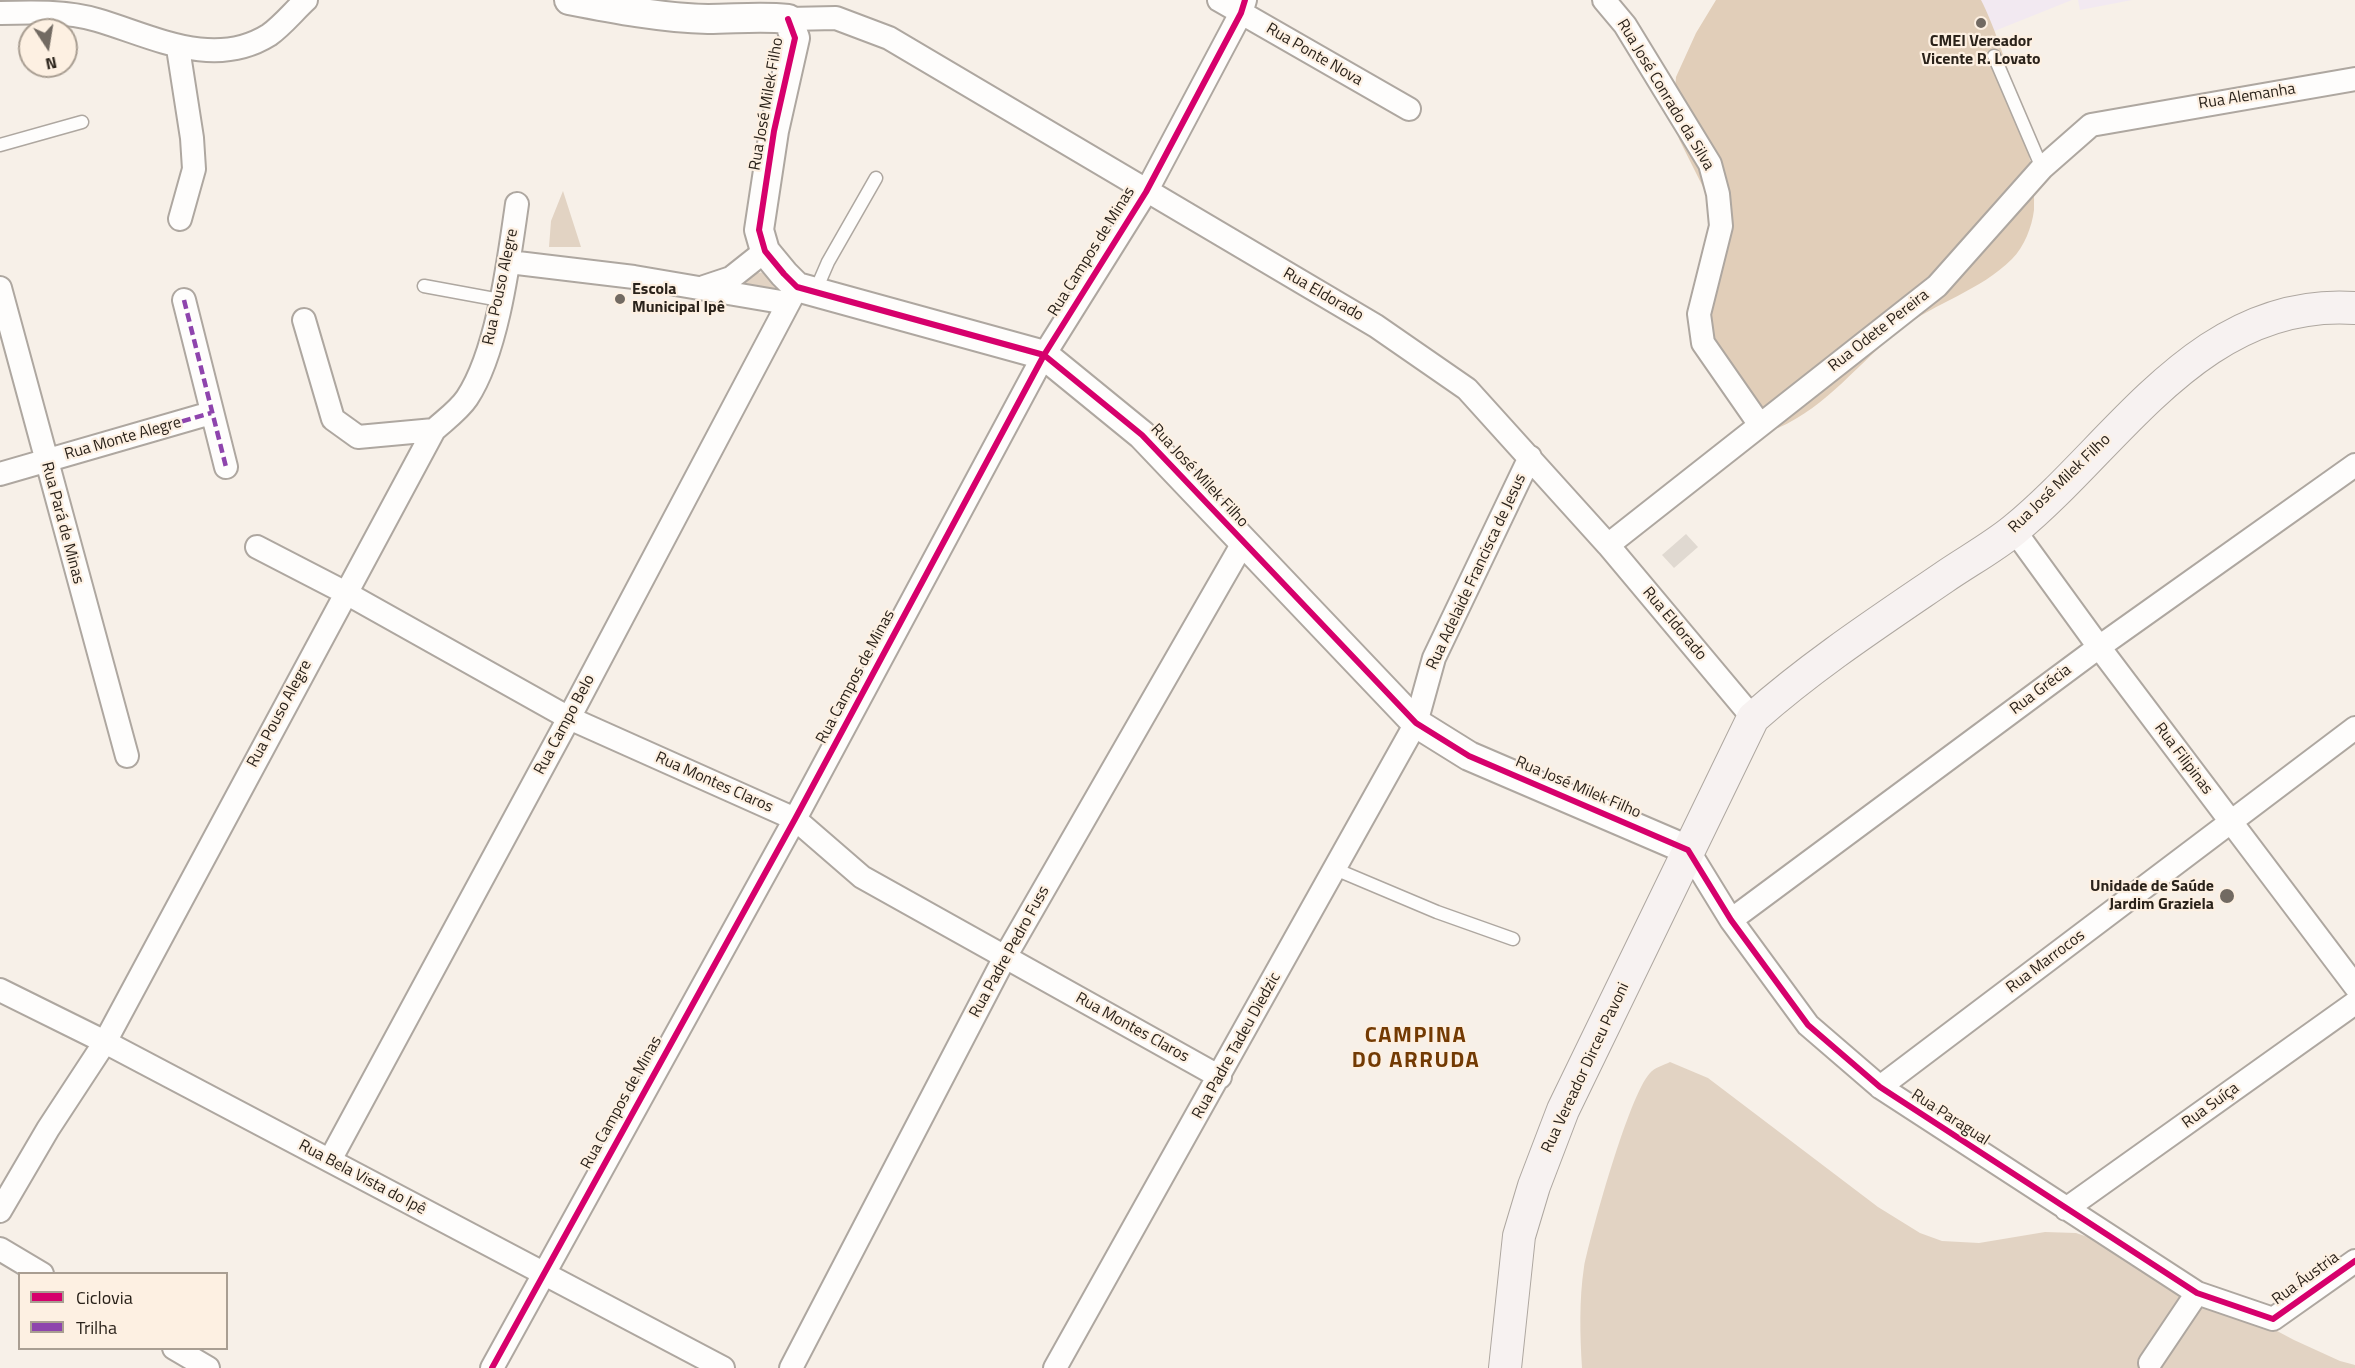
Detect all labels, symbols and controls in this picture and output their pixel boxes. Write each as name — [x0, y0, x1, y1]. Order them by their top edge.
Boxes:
street label: Rua José Conrado da Silva — [1612, 16, 1718, 174]
marker: CMEI Vereador Vicente R. Lovato — [1974, 16, 1988, 30]
north arrow — [18, 18, 78, 78]
street label: Rua Ponte Nova — [1262, 20, 1366, 90]
place label: CMEI Vereador Vicente R. Lovato — [1921, 32, 2041, 70]
street label: Rua José Milek Filho — [746, 36, 788, 172]
text: N — [43, 51, 59, 77]
street label: Rua Alemanha — [2197, 80, 2297, 114]
street label: Rua Campos de Minas — [1044, 184, 1140, 320]
street label: Rua Pouso Alegre — [479, 227, 523, 347]
street label: Rua Eldorado — [1279, 264, 1367, 326]
place label: Escola Municipal Ipê — [632, 280, 725, 318]
street label: Rua Odete Pereira — [1825, 286, 1933, 376]
marker: Escola Municipal Ipê — [613, 292, 627, 306]
street label: Rua Monte Alegre — [62, 413, 184, 465]
street label: Rua José Milek Filho — [1146, 420, 1252, 532]
street label: Rua José Milek Filho — [2005, 430, 2115, 538]
street label: Rua Pará de Minas — [37, 460, 87, 586]
street label: Rua Adelaide Francisca de Jesus — [1423, 471, 1531, 673]
street label: Rua Eldorado — [1638, 583, 1710, 665]
street label: Rua Campos de Minas — [813, 607, 899, 747]
street label: Rua Pouso Alegre — [244, 657, 316, 771]
street label: Rua Grécia — [2007, 661, 2075, 719]
street label: Rua Campo Belo — [531, 672, 599, 778]
street label: Rua Filipinas — [2150, 719, 2216, 799]
street label: Rua Montes Claros — [652, 748, 776, 818]
street label: Rua José Milek Filho — [1512, 753, 1644, 823]
place label: Unidade de Saúde Jardim Graziela — [2090, 877, 2214, 915]
street label: Rua Padre Pedro Fuss — [966, 883, 1054, 1021]
marker: Unidade de Saúde Jardim Graziela — [2218, 887, 2236, 905]
street label: Rua Marrocos — [2003, 926, 2089, 998]
street label: Rua Padre Tadeu Diedzic — [1189, 969, 1285, 1123]
street label: Rua Vereador Dirceu Pavoni — [1538, 980, 1634, 1156]
street label: Rua Montes Claros — [1072, 989, 1192, 1067]
district label: CAMPINA DO ARRUDA — [1352, 1024, 1480, 1076]
street label: Rua Campos de Minas — [578, 1033, 666, 1173]
street label: Rua Suíça — [2179, 1079, 2243, 1133]
street label: Rua Paragual — [1907, 1086, 1993, 1150]
street label: Rua Bela Vista do Ipê — [295, 1136, 429, 1220]
street label: Rua Áustria — [2269, 1248, 2343, 1310]
legend — [18, 1272, 228, 1350]
text: Ciclovia — [76, 1284, 133, 1311]
text: Trilha — [76, 1314, 117, 1341]

